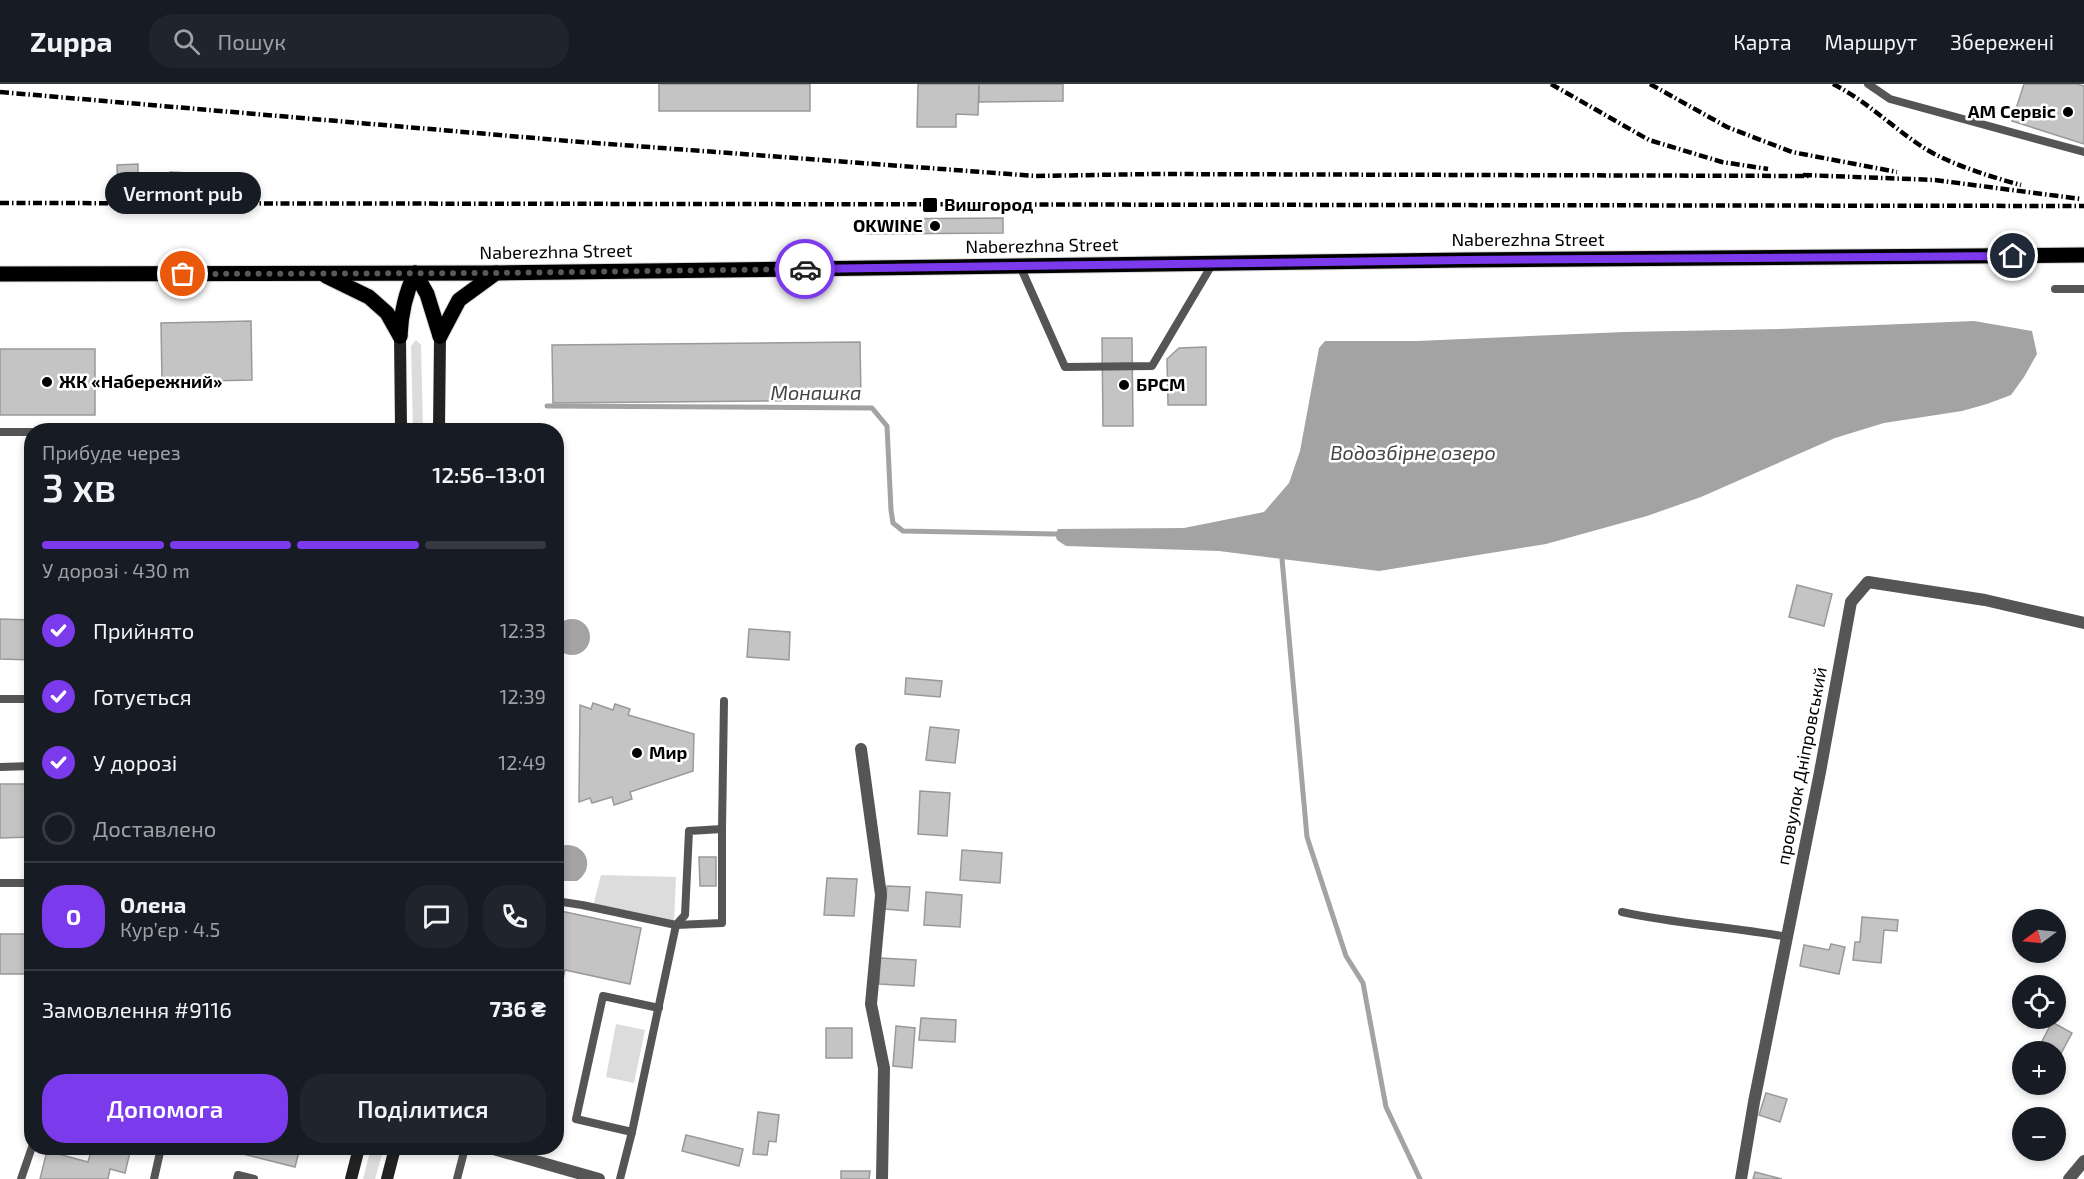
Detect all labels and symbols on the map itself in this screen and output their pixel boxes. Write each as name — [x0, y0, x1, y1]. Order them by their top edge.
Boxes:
place label: АМ Сервіс — [1968, 100, 2056, 122]
marker: АМ Сервіс — [2061, 105, 2075, 119]
callout: Vermont pub — [105, 172, 261, 214]
place label: Вишгород — [944, 193, 1033, 215]
marker: Вишгород — [921, 196, 939, 214]
place label: OKWINE — [853, 214, 923, 236]
marker: OKWINE — [928, 219, 942, 233]
street label: Naberezhna Street — [1451, 228, 1605, 250]
pin — [1987, 230, 2038, 281]
street label: Naberezhna Street — [965, 233, 1119, 257]
street label: Naberezhna Street — [479, 239, 633, 263]
courier — [775, 239, 835, 299]
pin — [157, 248, 208, 299]
place label: ЖК «Набережний» — [59, 370, 222, 392]
place label: БРСМ — [1136, 373, 1186, 395]
marker: ЖК «Набережний» — [40, 375, 54, 389]
marker: БРСМ — [1117, 378, 1131, 392]
water label: Монашка — [770, 380, 862, 404]
water label: Водозбірне озеро — [1330, 440, 1496, 464]
street label: провулок Дніпровський — [1771, 665, 1831, 867]
place label: Мир — [649, 741, 688, 763]
marker: Мир — [630, 746, 644, 760]
north arrow — [2012, 909, 2066, 963]

